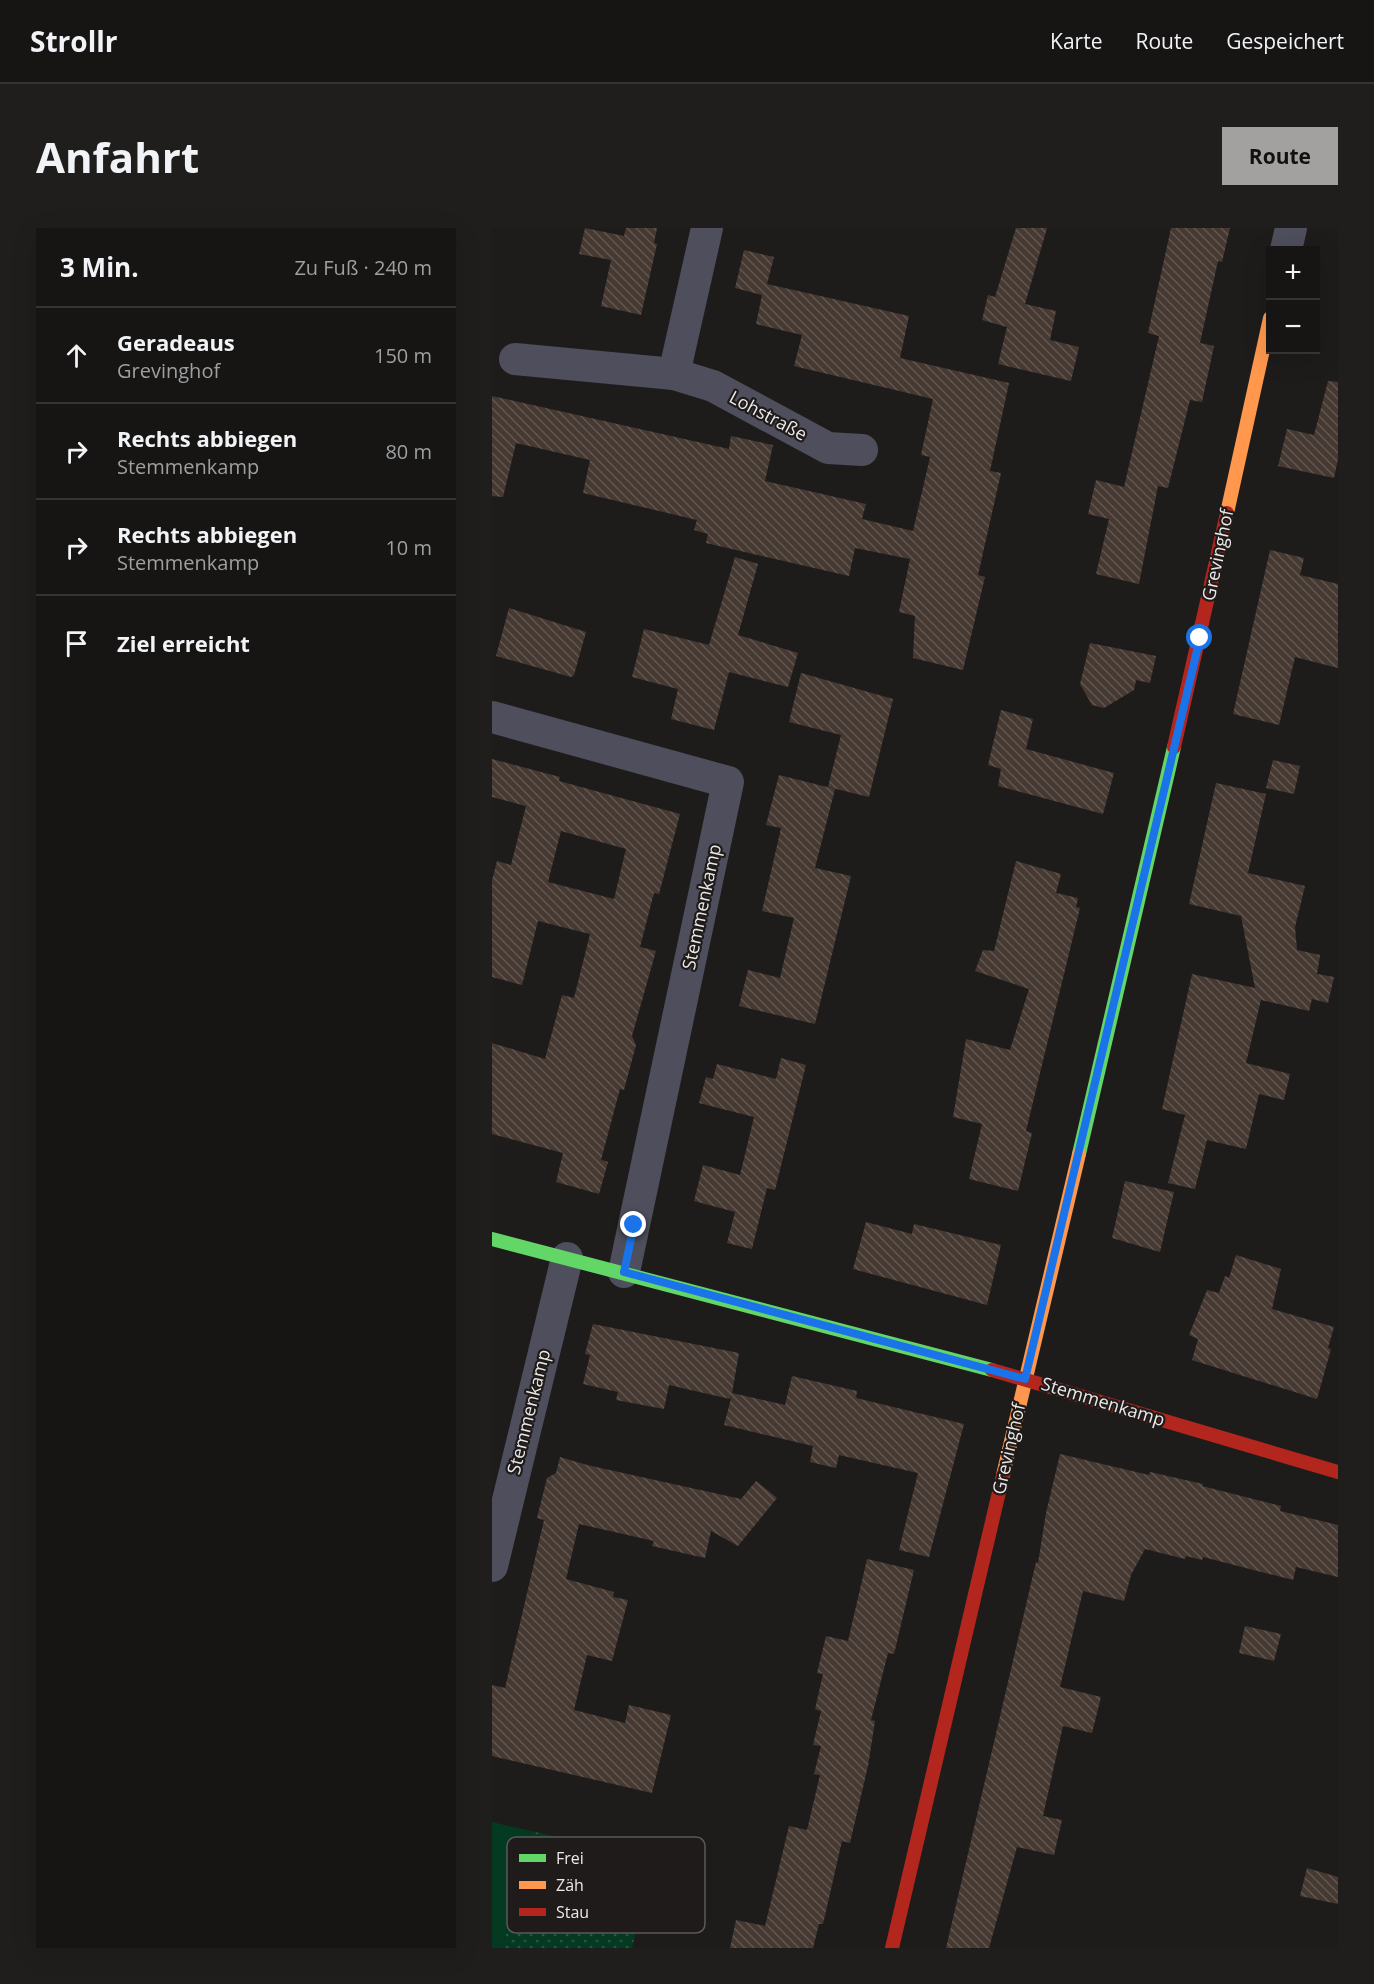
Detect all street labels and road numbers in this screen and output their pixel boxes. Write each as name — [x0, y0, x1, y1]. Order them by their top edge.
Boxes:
street label: Lohstraße — [725, 385, 812, 446]
street label: Grevinghof — [1196, 506, 1239, 603]
street label: Stemmenkamp — [676, 842, 726, 972]
street label: Stemmenkamp — [501, 1347, 555, 1477]
street label: Stemmenkamp — [1039, 1371, 1168, 1431]
street label: Grevinghof — [986, 1400, 1030, 1497]

